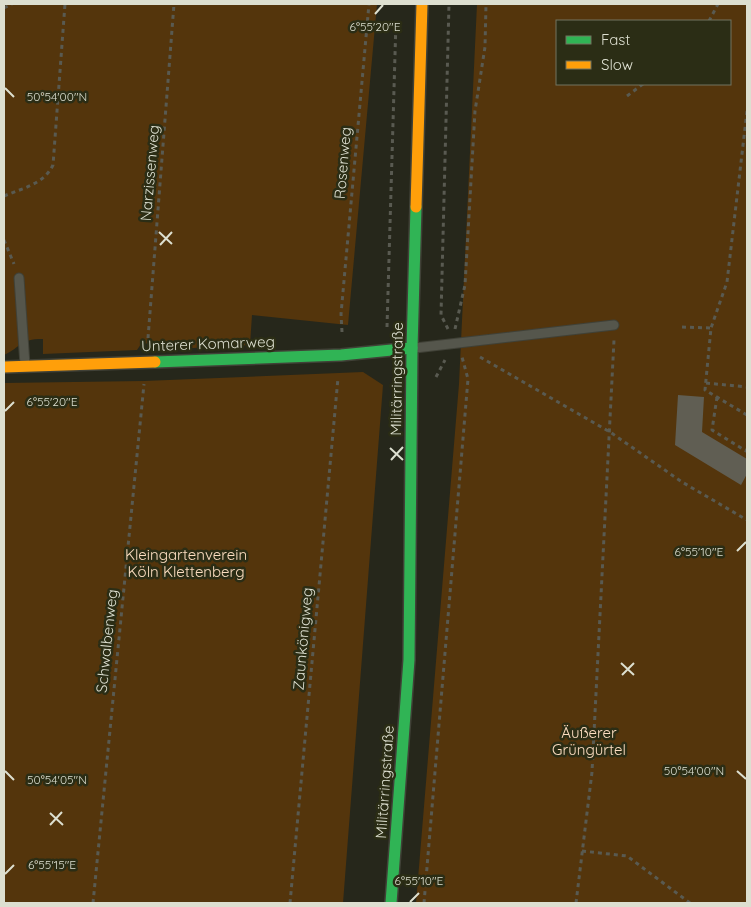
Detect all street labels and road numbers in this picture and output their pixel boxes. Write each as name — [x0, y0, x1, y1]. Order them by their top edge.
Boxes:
street label: Narzissenweg — [136, 124, 163, 222]
street label: Rosenweg — [330, 126, 355, 200]
street label: Militärringstraße — [386, 322, 407, 436]
street label: Unterer Komarweg — [141, 332, 275, 355]
street label: Zaunkönigweg — [289, 587, 316, 691]
street label: Schwalbenweg — [92, 588, 121, 694]
street label: Militärringstraße — [371, 725, 398, 839]

